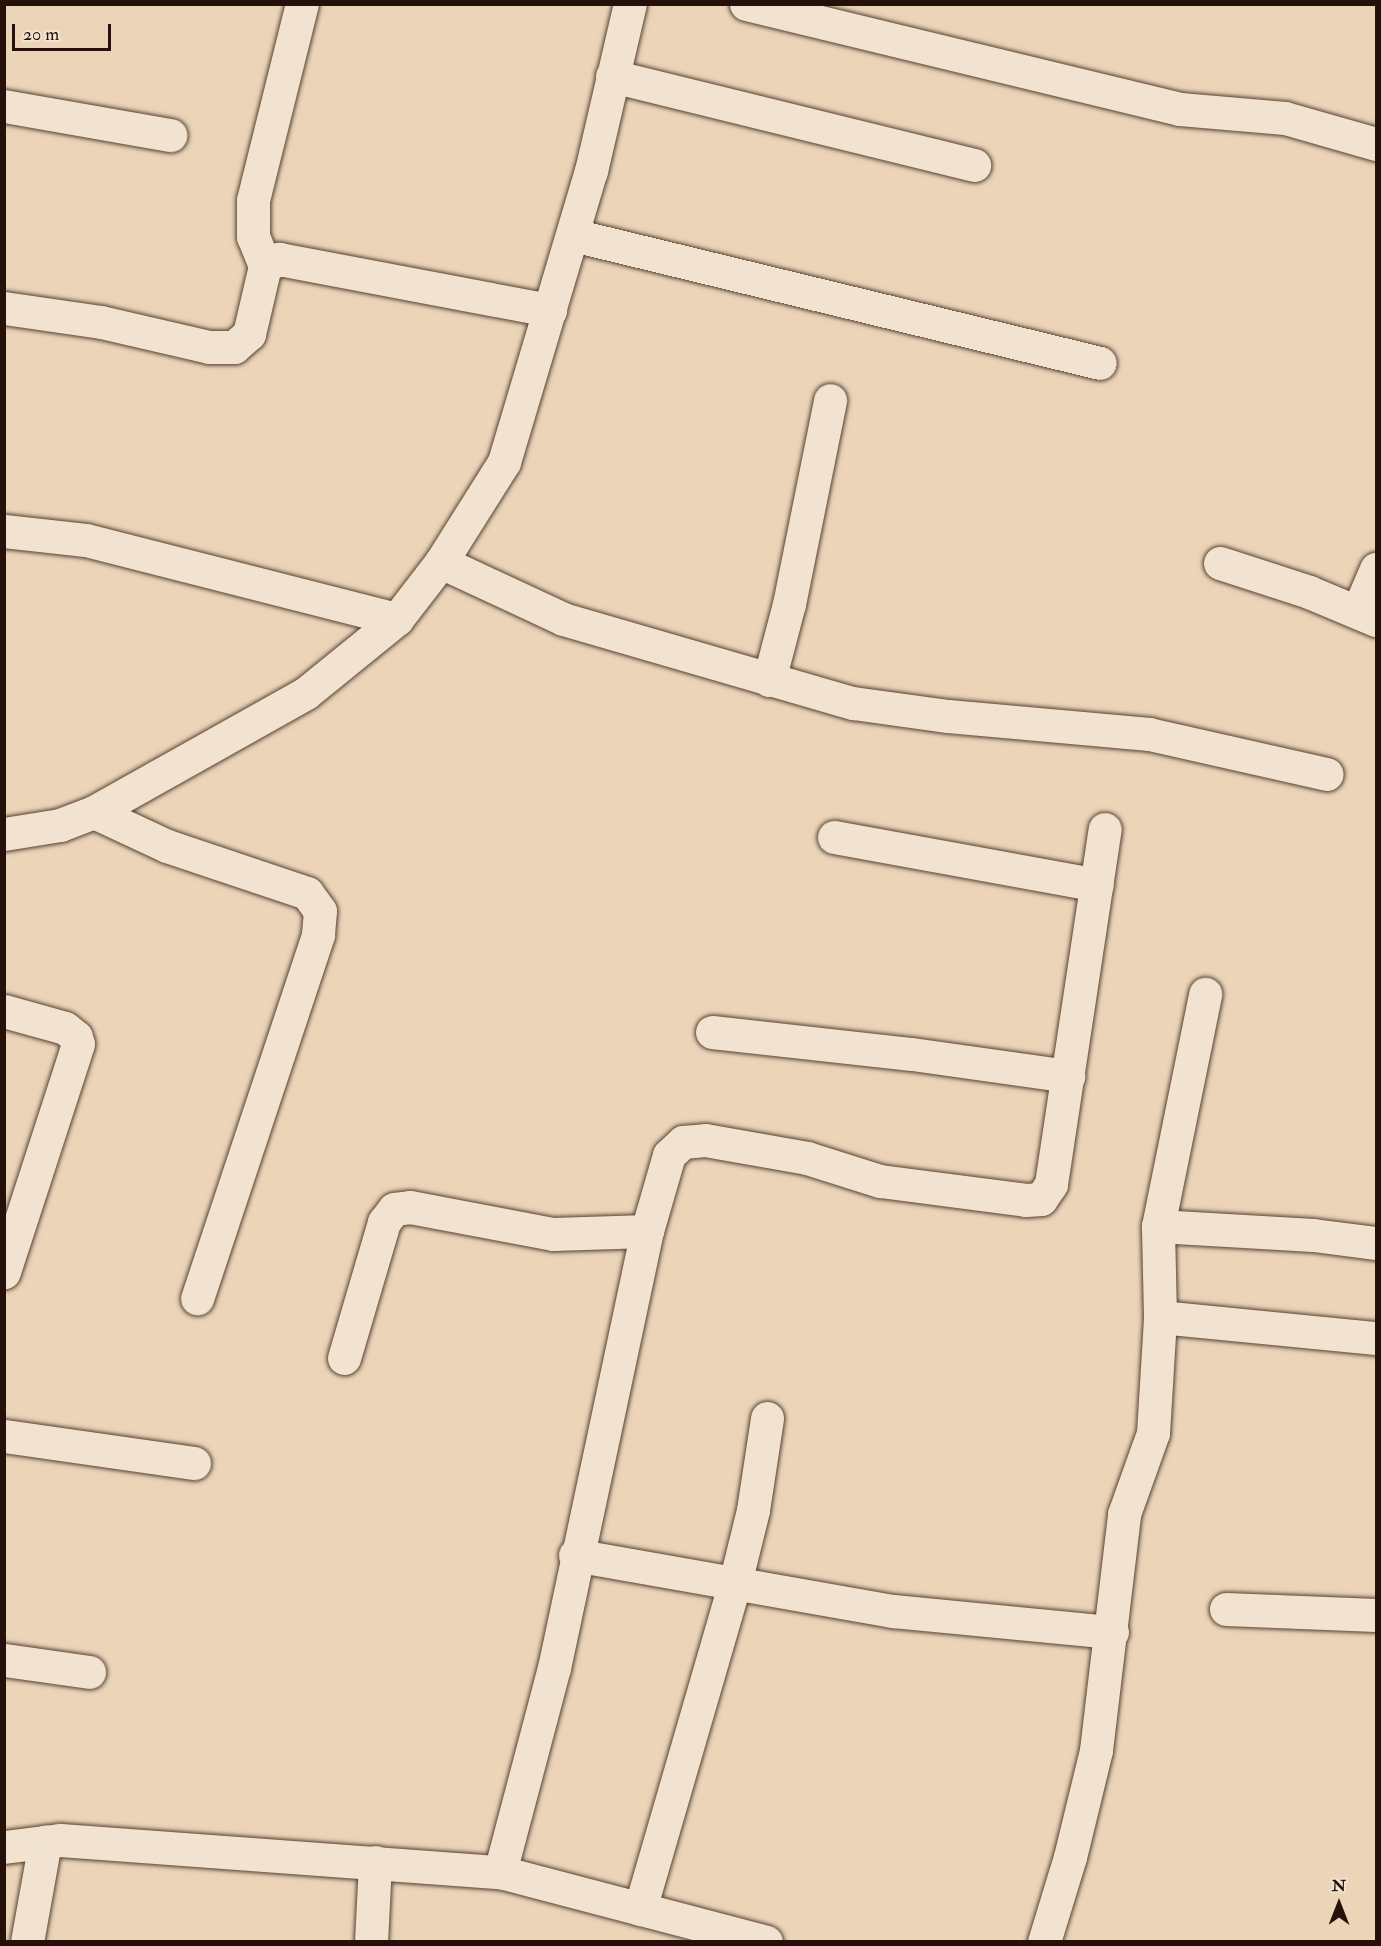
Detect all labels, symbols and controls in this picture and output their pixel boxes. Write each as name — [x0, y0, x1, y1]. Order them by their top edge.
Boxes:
scale bar — [15, 12, 114, 50]
text: 20 m — [23, 23, 59, 46]
north arrow — [1309, 1874, 1369, 1934]
text: N — [1332, 1876, 1346, 1896]

